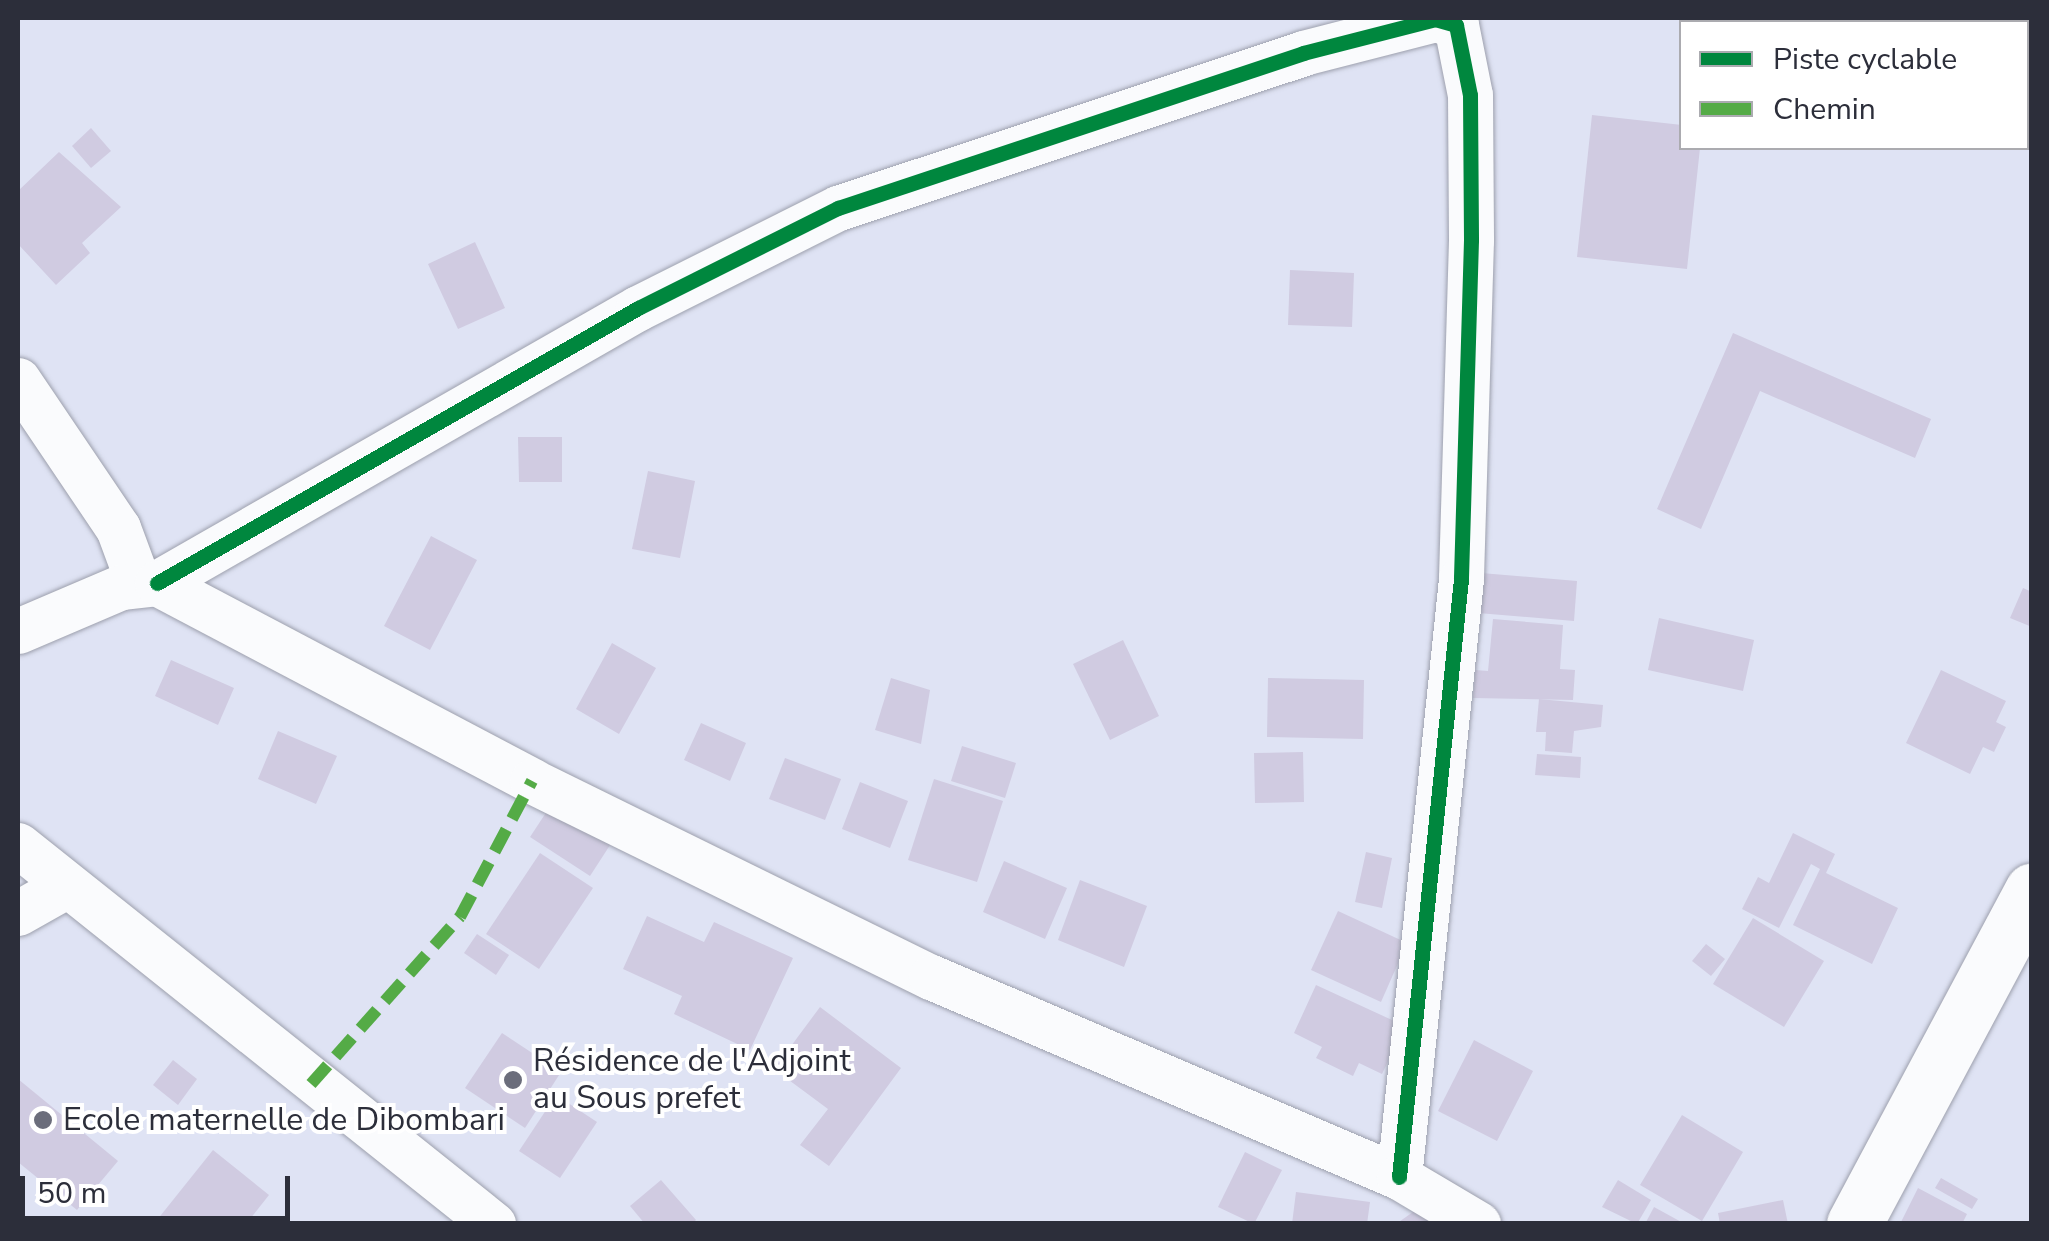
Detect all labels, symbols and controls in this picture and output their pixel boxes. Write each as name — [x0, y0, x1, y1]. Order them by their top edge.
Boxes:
legend — [1679, 20, 2029, 150]
text: Piste cyclable — [1773, 39, 1957, 80]
text: Chemin — [1773, 89, 1876, 130]
place label: Résidence de l'Adjoint au Sous prefet — [533, 1043, 851, 1118]
marker: Résidence de l'Adjoint au Sous prefet — [502, 1069, 524, 1091]
place label: Ecole maternelle de Dibombari — [63, 1101, 505, 1139]
marker: Ecole maternelle de Dibombari — [32, 1109, 54, 1131]
scale bar — [25, 1156, 295, 1218]
text: 50 m — [37, 1173, 106, 1214]

